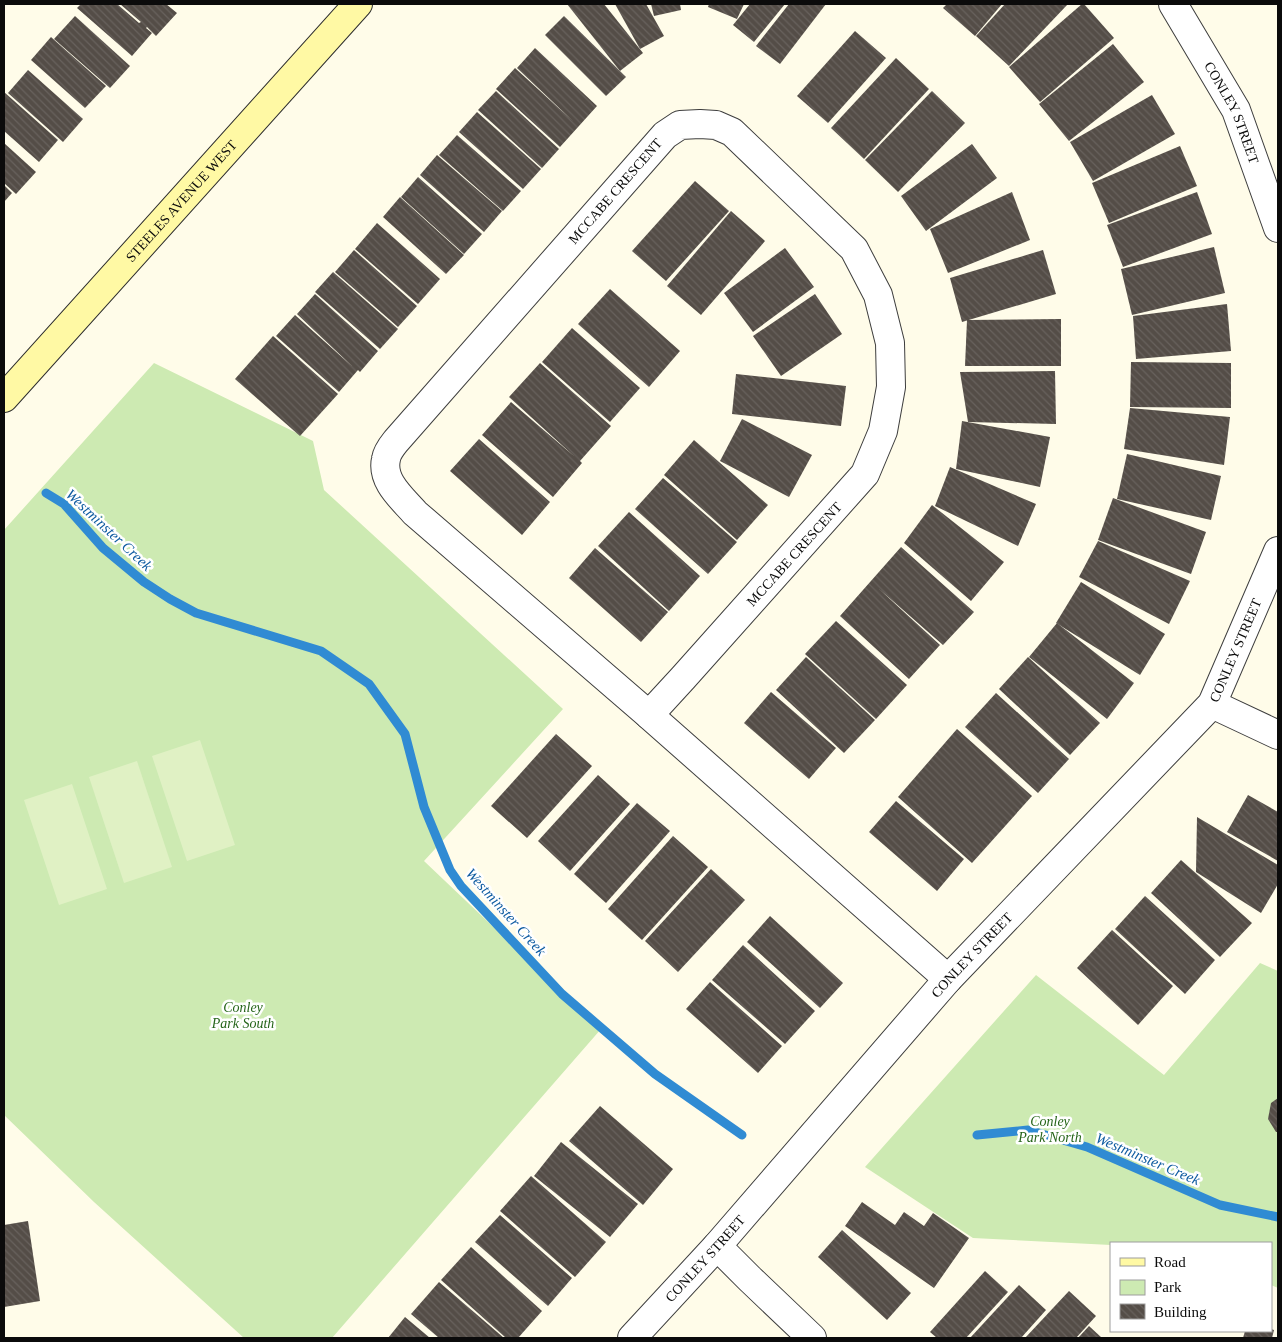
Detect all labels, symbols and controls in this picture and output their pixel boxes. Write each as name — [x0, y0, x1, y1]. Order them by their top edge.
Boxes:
street label: CONLEY STREET — [1201, 59, 1262, 166]
street label: MCCABE CRESCENT — [566, 135, 665, 247]
street label: STEELES AVENUE WEST — [123, 137, 240, 265]
water label: Westminster Creek — [63, 486, 156, 574]
street label: MCCABE CRESCENT — [744, 499, 845, 609]
street label: CONLEY STREET — [1207, 596, 1265, 705]
water label: Westminster Creek — [463, 865, 550, 959]
street label: CONLEY STREET — [928, 909, 1016, 1001]
park label: Conley Park South — [211, 1000, 274, 1031]
park label: Conley Park North — [1017, 1114, 1082, 1145]
water label: Westminster Creek — [1093, 1130, 1203, 1188]
street label: CONLEY STREET — [662, 1212, 748, 1305]
legend — [1110, 1242, 1272, 1332]
text: Road — [1154, 1254, 1186, 1270]
text: Park — [1154, 1279, 1182, 1295]
text: Building — [1154, 1304, 1207, 1320]

